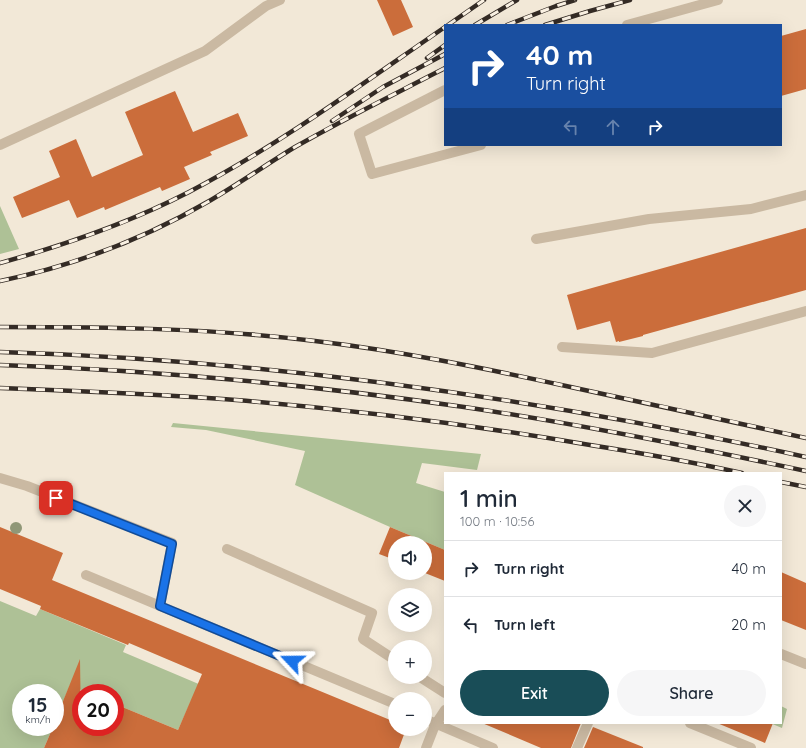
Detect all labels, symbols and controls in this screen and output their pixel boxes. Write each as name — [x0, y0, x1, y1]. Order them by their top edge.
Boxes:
text: 40 m — [526, 37, 593, 72]
icon: right — [460, 40, 512, 92]
text: Turn right — [526, 72, 606, 95]
icon: left — [560, 116, 582, 138]
icon: ahead — [602, 116, 624, 138]
icon: right — [644, 116, 666, 138]
pin — [39, 481, 73, 515]
text: 1 min — [460, 483, 518, 513]
button: close — [724, 485, 766, 527]
icon: arrive — [45, 487, 67, 509]
text: 100 m · 10:56 — [460, 513, 534, 529]
map controls — [388, 536, 432, 736]
button: sound — [388, 536, 432, 580]
icon: right — [460, 558, 482, 580]
text: Turn right — [494, 559, 565, 578]
text: 40 m — [731, 559, 766, 578]
button: layers — [388, 588, 432, 632]
icon: left — [460, 614, 482, 636]
text: Turn left — [494, 615, 556, 634]
text: 20 m — [731, 615, 766, 634]
position arrow — [271, 640, 313, 682]
button: + — [388, 640, 432, 684]
button: Exit — [460, 670, 609, 716]
button: Share — [617, 670, 766, 716]
speed limit sign: 20 — [72, 684, 124, 736]
text: 15 — [28, 692, 48, 717]
button: − — [388, 692, 432, 736]
text: km/h — [25, 713, 51, 726]

